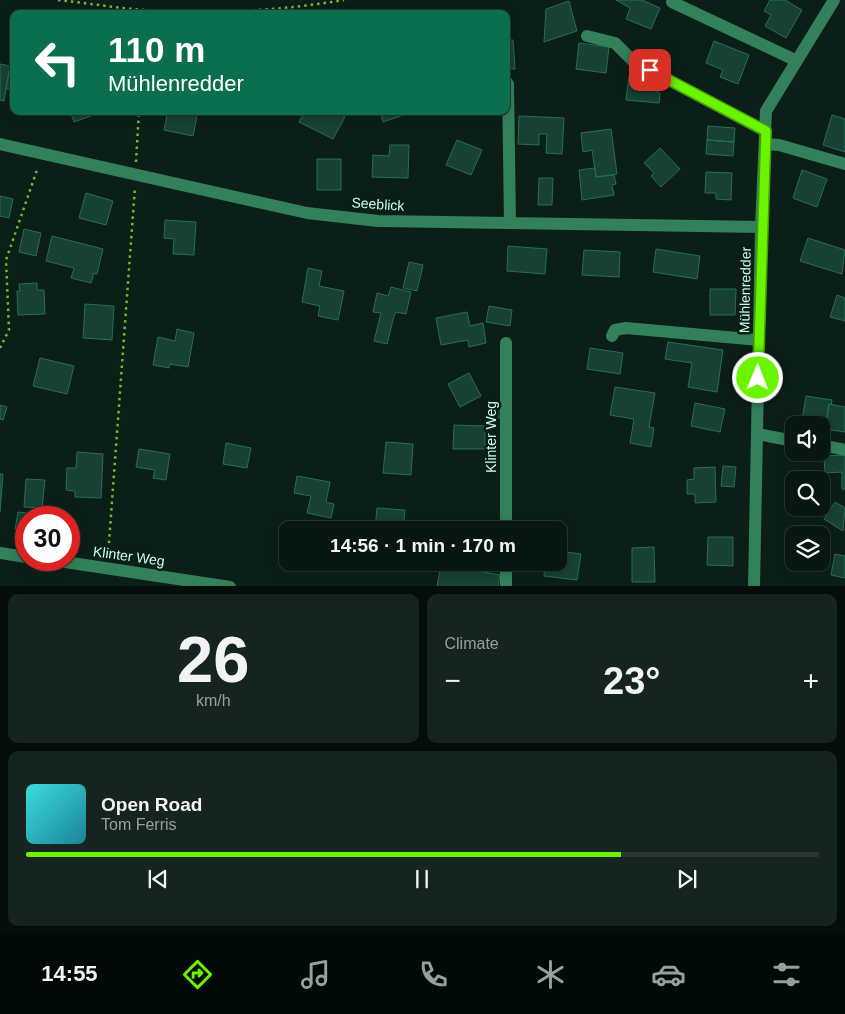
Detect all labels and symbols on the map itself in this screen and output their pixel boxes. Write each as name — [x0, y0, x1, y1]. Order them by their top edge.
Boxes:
pin — [629, 49, 671, 91]
street label: Seeblick — [351, 194, 406, 214]
street label: Mühlenredder — [736, 246, 754, 333]
position arrow — [731, 351, 783, 403]
street label: Klinter Weg — [483, 401, 499, 473]
speed limit sign: 30 — [15, 506, 80, 571]
street label: Klinter Weg — [92, 543, 166, 569]

